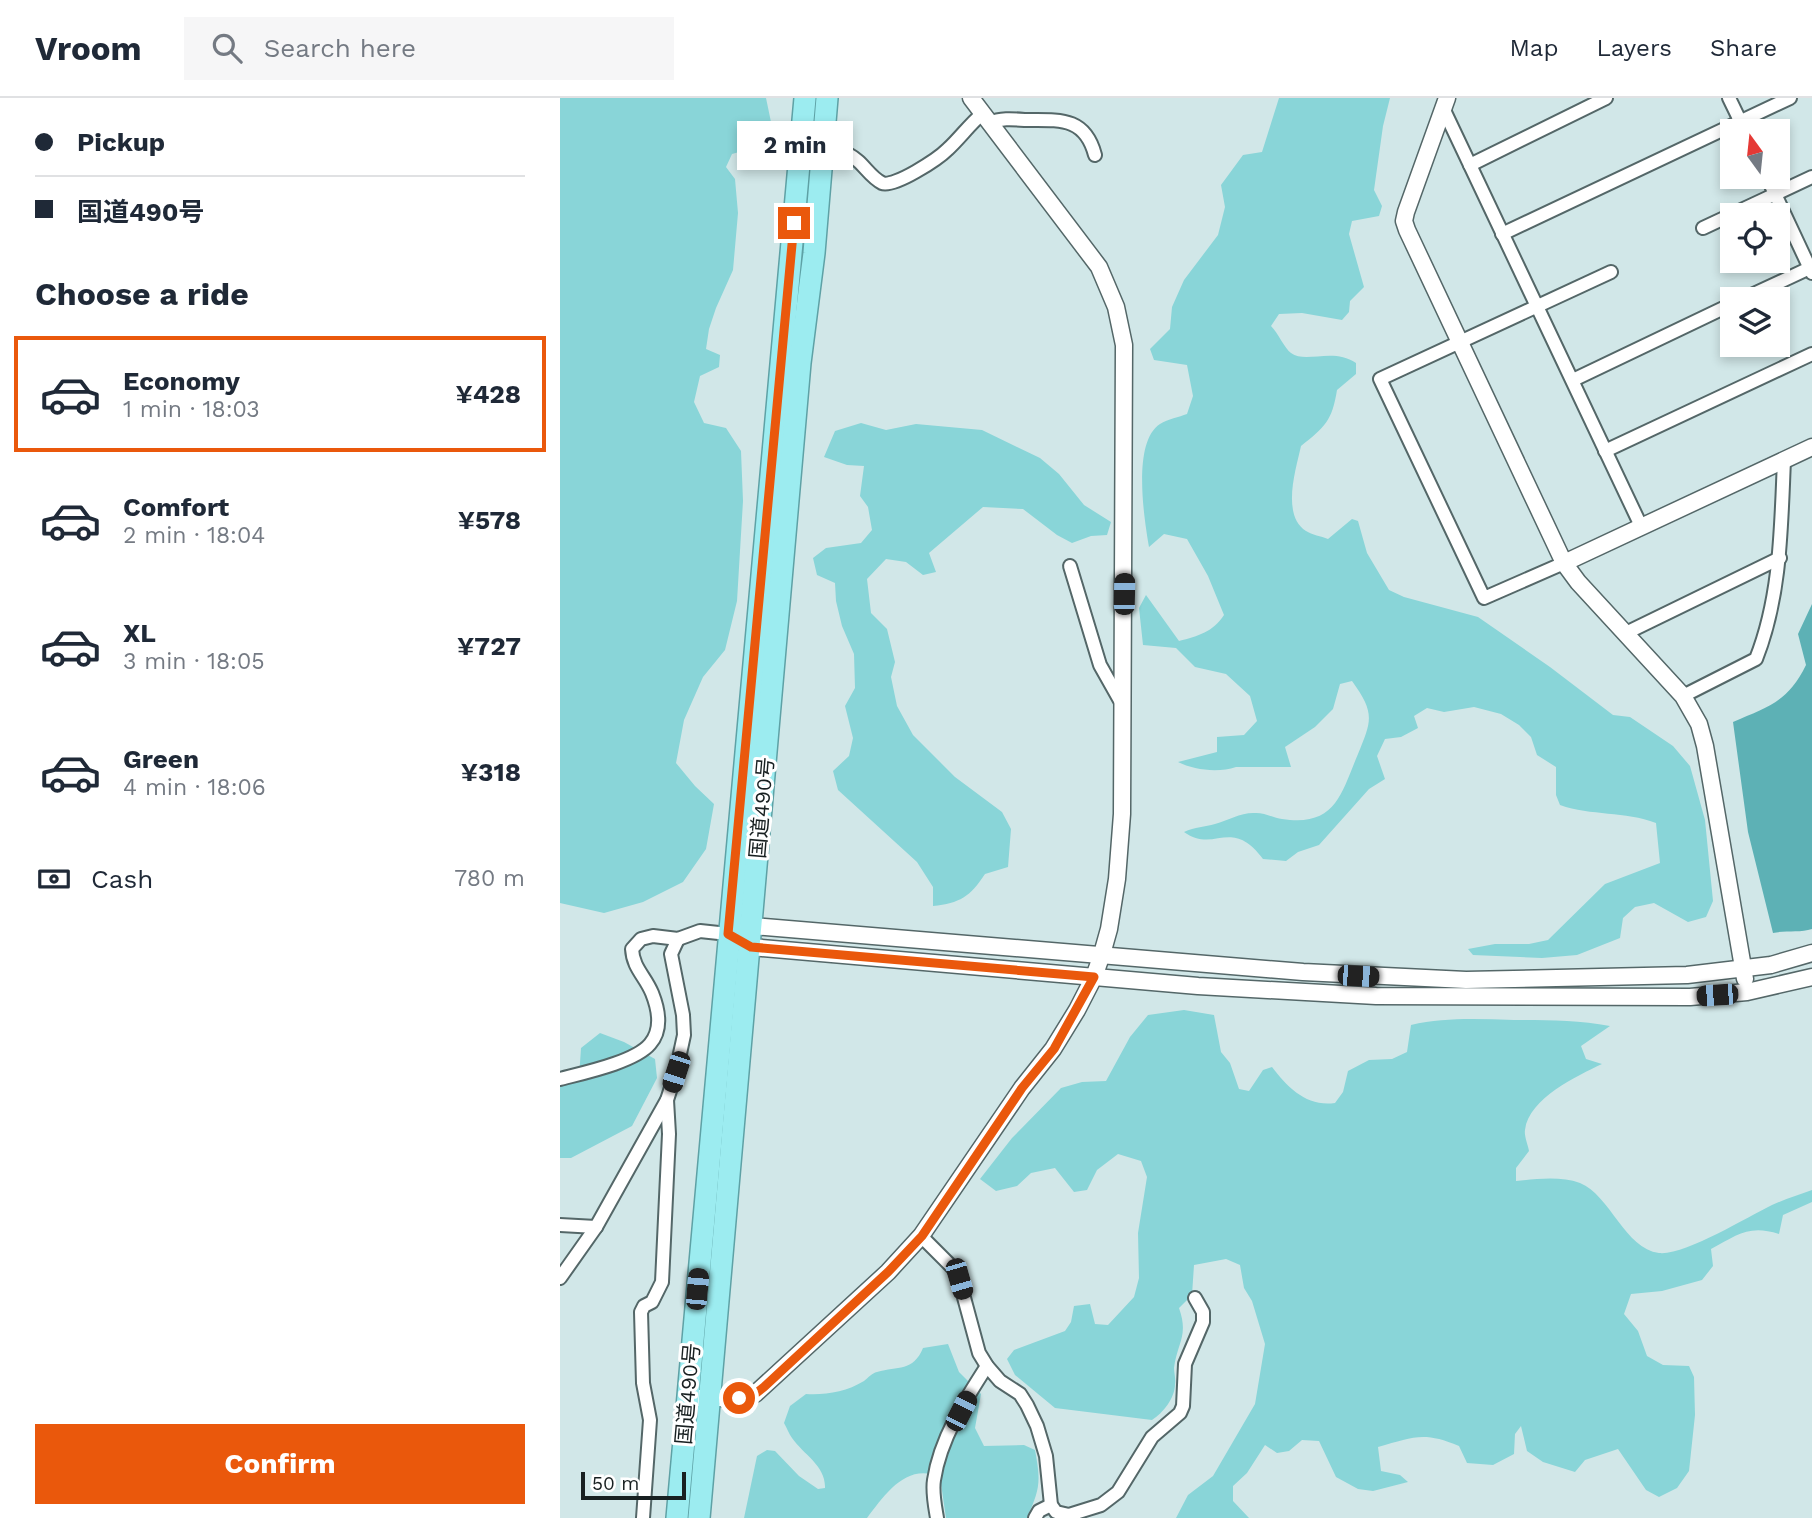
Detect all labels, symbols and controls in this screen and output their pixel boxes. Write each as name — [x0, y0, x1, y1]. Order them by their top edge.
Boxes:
search box — [184, 17, 674, 80]
text: Vroom — [35, 29, 142, 68]
icon: search — [208, 29, 246, 67]
text: Search here — [264, 33, 416, 63]
text: Map — [1510, 34, 1558, 62]
text: Layers — [1596, 34, 1672, 62]
text: Share — [1710, 34, 1777, 62]
north arrow — [1720, 119, 1790, 189]
map controls — [1720, 119, 1790, 357]
callout: 2 min — [736, 122, 852, 170]
text: Pickup — [77, 127, 165, 157]
text: 2 min — [764, 132, 826, 159]
text: 国道490号 — [77, 197, 205, 227]
button: locate — [1720, 203, 1790, 273]
route end — [778, 207, 810, 239]
text: Choose a ride — [35, 275, 249, 313]
button: layers — [1720, 287, 1790, 357]
icon: car — [39, 363, 102, 426]
text: Economy — [123, 366, 240, 396]
text: ¥428 — [455, 379, 521, 409]
text: 1 min · 18:03 — [123, 396, 260, 423]
icon: car — [39, 489, 102, 552]
text: Comfort — [123, 492, 229, 522]
text: ¥578 — [458, 505, 521, 535]
text: 2 min · 18:04 — [123, 522, 265, 549]
car — [1114, 573, 1135, 615]
icon: car — [39, 615, 102, 678]
text: XL — [123, 618, 156, 648]
text: ¥727 — [457, 631, 521, 661]
text: 3 min · 18:05 — [123, 648, 265, 675]
icon: car — [39, 741, 102, 804]
text: Green — [123, 744, 199, 774]
street label: 国道490号 — [745, 756, 778, 860]
text: ¥318 — [461, 757, 521, 787]
text: 4 min · 18:06 — [123, 774, 266, 801]
icon: cash — [35, 860, 73, 898]
text: Cash — [91, 864, 153, 894]
text: 780 m — [454, 865, 525, 892]
car — [1337, 964, 1380, 988]
car — [1696, 983, 1739, 1007]
car — [660, 1049, 693, 1095]
car — [944, 1256, 975, 1302]
car — [685, 1267, 710, 1311]
street label: 国道490号 — [671, 1342, 704, 1446]
route start — [723, 1382, 755, 1414]
car — [943, 1388, 980, 1434]
button: Confirm — [35, 1424, 525, 1504]
scale bar — [581, 1469, 686, 1501]
text: 50 m — [592, 1472, 639, 1495]

